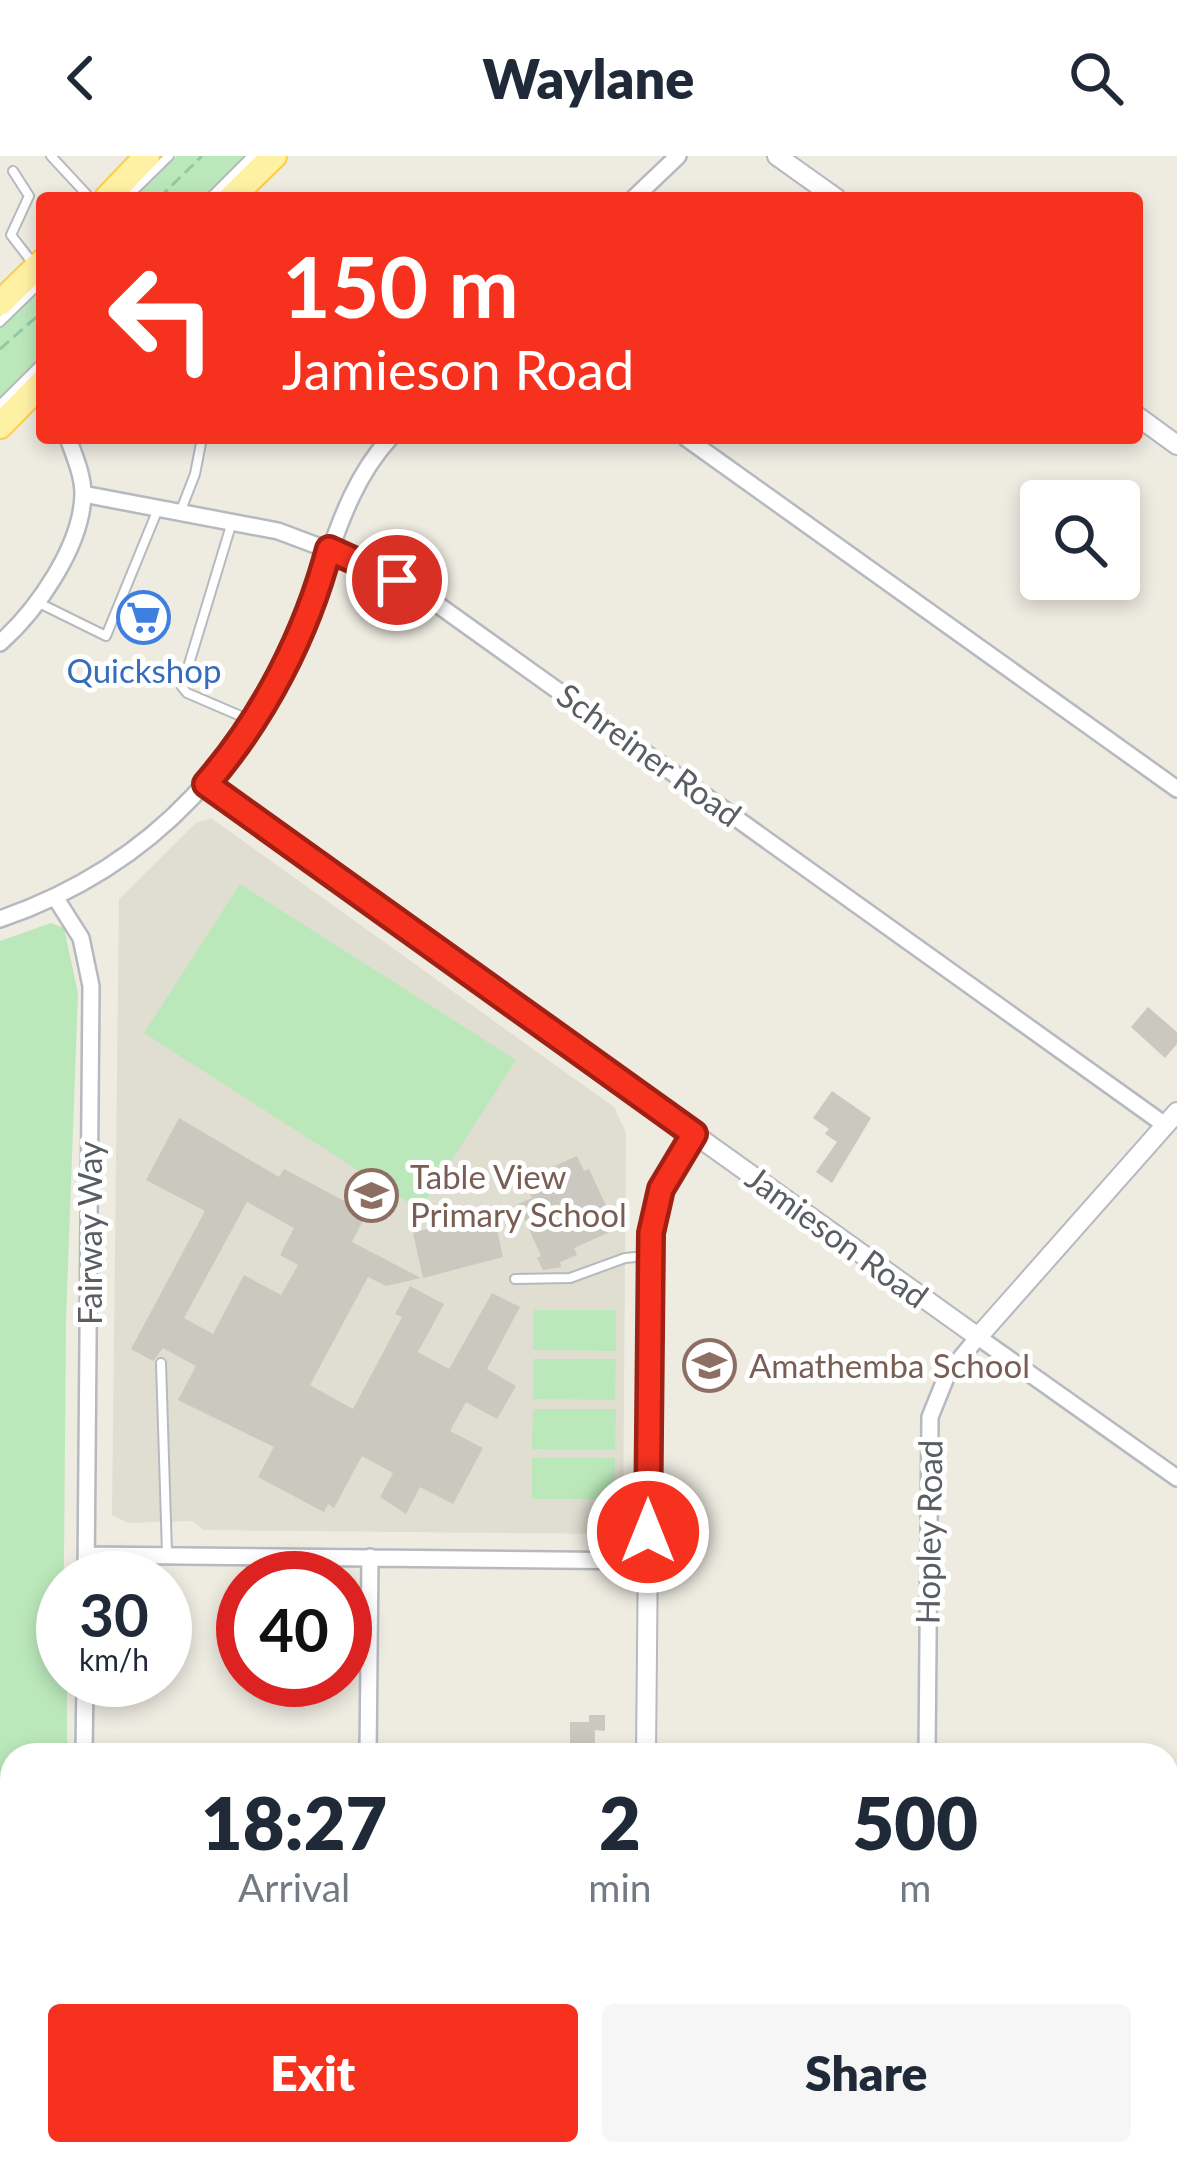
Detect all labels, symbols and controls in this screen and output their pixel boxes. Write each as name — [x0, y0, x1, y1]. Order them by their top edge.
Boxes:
icon: back — [48, 45, 114, 111]
icon: search — [1063, 45, 1129, 111]
text: Waylane — [483, 46, 694, 111]
text: 150 m — [282, 235, 519, 336]
icon: left — [84, 240, 240, 396]
text: Jamieson Road — [282, 337, 634, 402]
map controls — [1020, 480, 1140, 600]
button: search — [1020, 480, 1140, 600]
pin — [346, 529, 448, 631]
icon: arrive — [364, 547, 430, 613]
supermarket icon: Quickshop — [116, 589, 172, 645]
place label: Quickshop — [67, 650, 221, 690]
street label: Schreiner Road — [550, 674, 749, 834]
street label: Fairway Way — [69, 1141, 109, 1325]
place label: Table View Primary School — [410, 1156, 627, 1234]
street label: Jamieson Road — [739, 1157, 936, 1316]
school or university icon: Table View Primary School — [343, 1168, 399, 1224]
school or university icon: Amathemba School — [682, 1338, 738, 1394]
place label: Amathemba School — [749, 1345, 1030, 1385]
street label: Hopley Road — [906, 1439, 950, 1625]
position arrow — [585, 1469, 711, 1595]
speed limit sign: 40 — [216, 1551, 372, 1707]
text: 30 — [79, 1578, 149, 1650]
text: km/h — [79, 1641, 149, 1677]
text: 18:27 — [201, 1779, 387, 1865]
text: 2 — [599, 1779, 641, 1865]
text: 500 — [853, 1779, 978, 1865]
text: Arrival — [238, 1864, 350, 1910]
text: min — [588, 1864, 652, 1910]
text: m — [899, 1864, 931, 1910]
button: Exit — [48, 2004, 578, 2142]
button: Share — [602, 2004, 1131, 2142]

